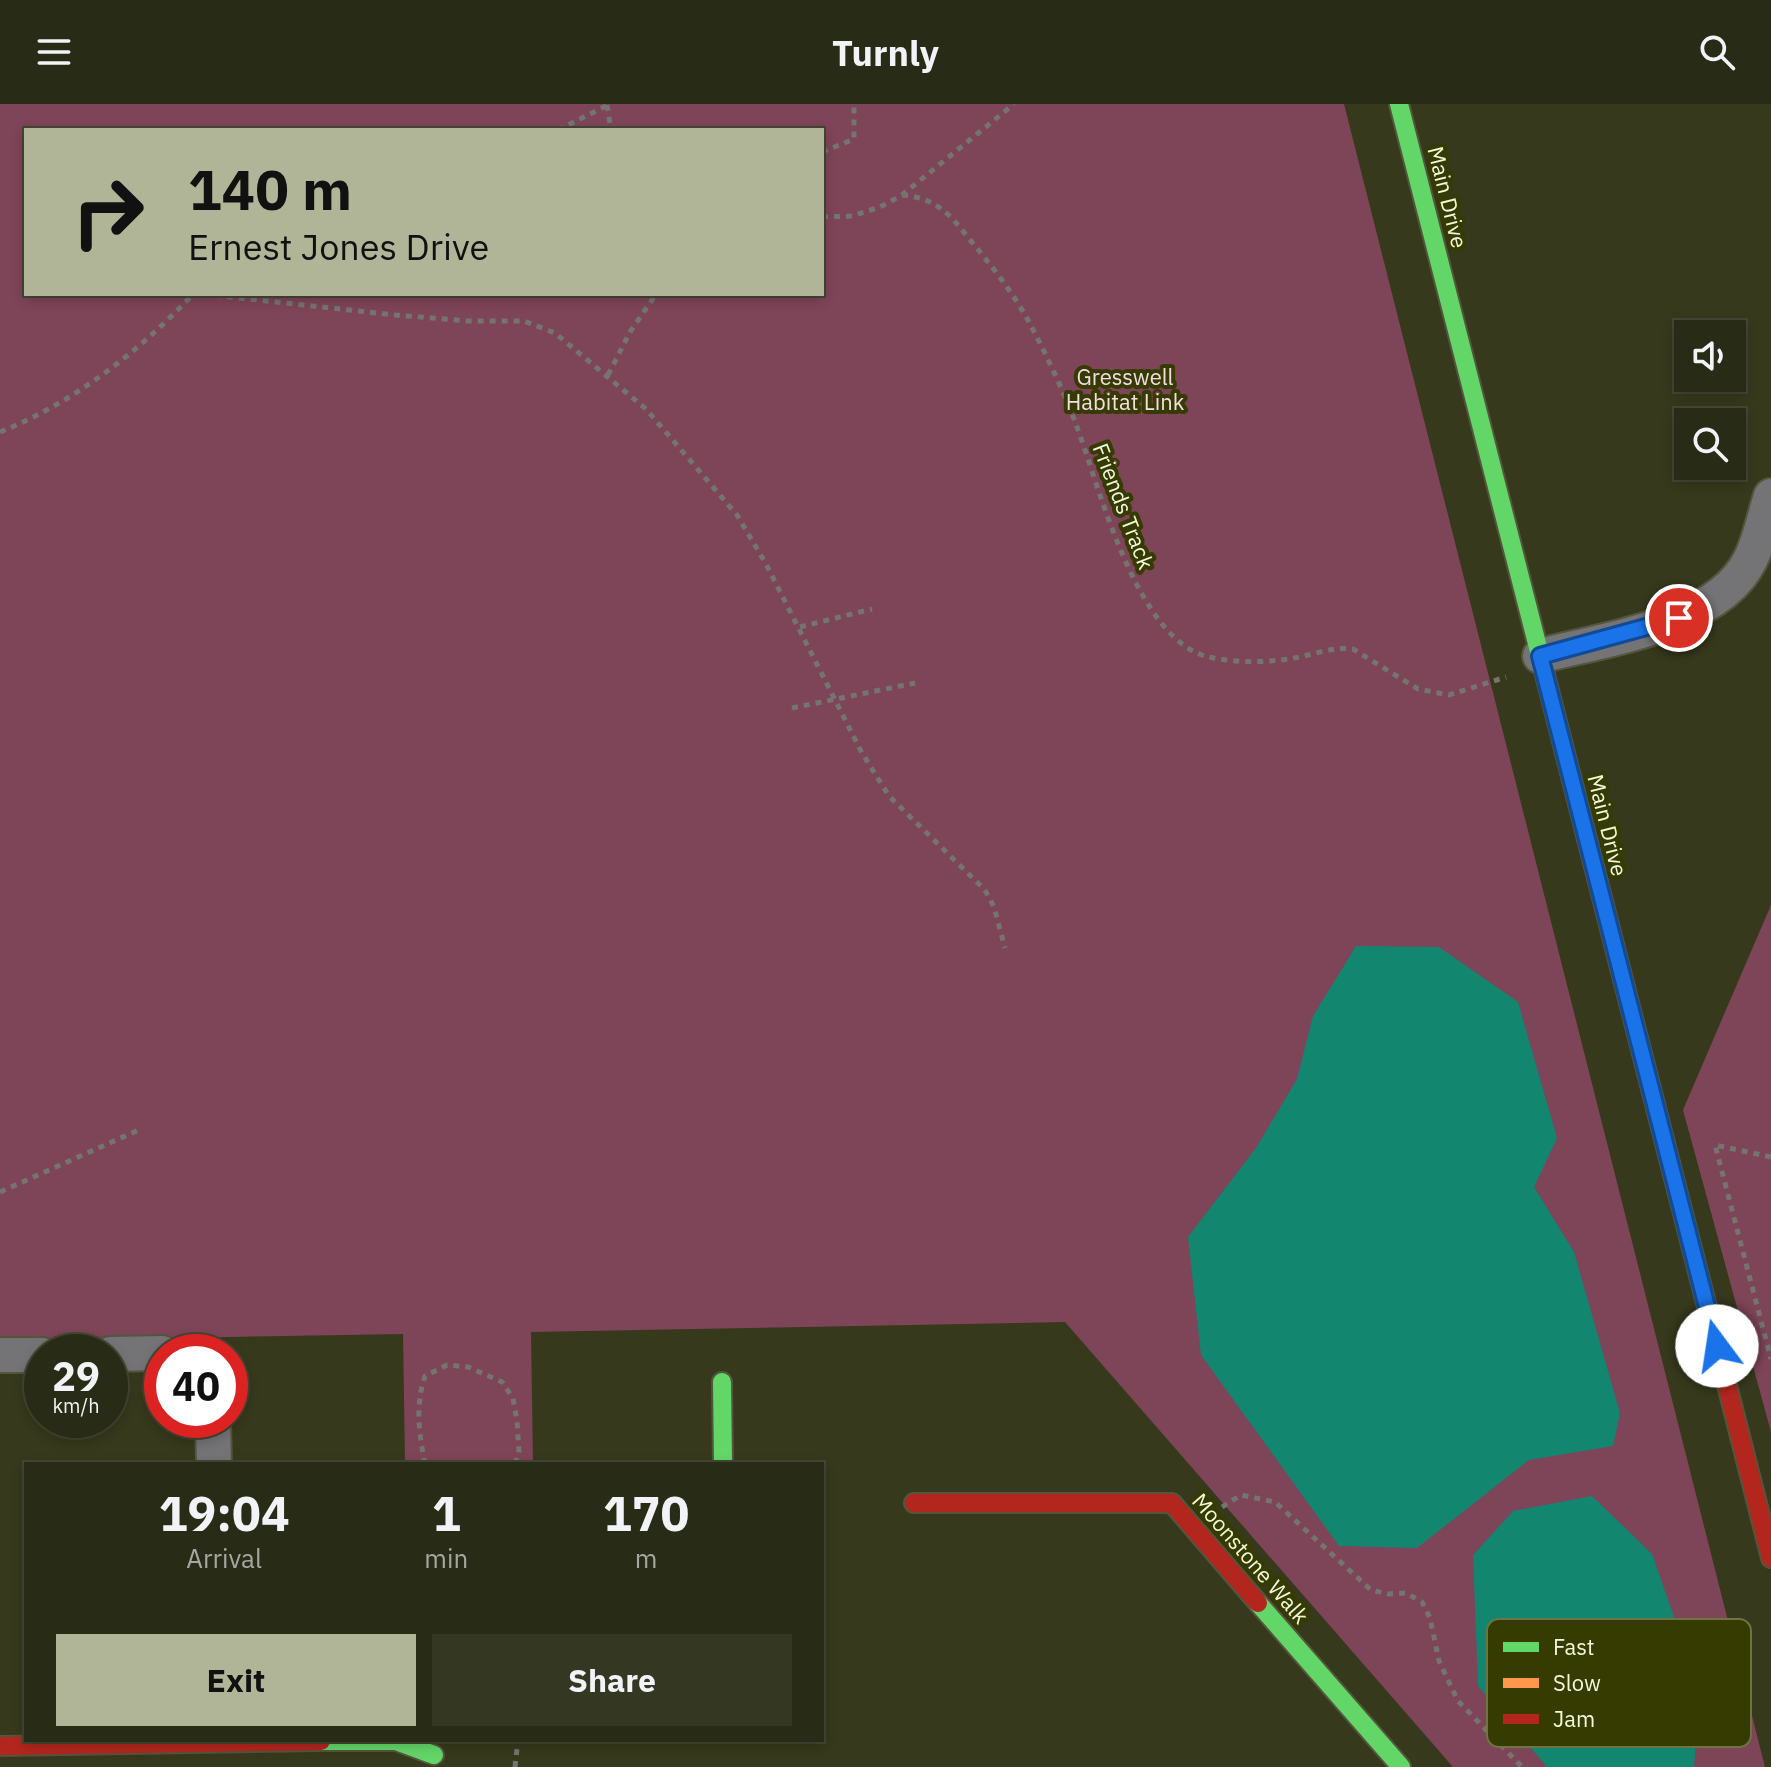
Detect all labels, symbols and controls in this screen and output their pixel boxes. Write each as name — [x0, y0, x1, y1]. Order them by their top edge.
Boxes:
text: Turnly — [832, 29, 939, 76]
icon: menu — [32, 30, 76, 74]
icon: search — [1695, 30, 1739, 74]
street label: Main Drive — [1421, 143, 1475, 251]
text: 140 m — [188, 153, 352, 225]
icon: right — [56, 160, 160, 264]
text: Ernest Jones Drive — [188, 223, 489, 270]
map controls — [1674, 320, 1746, 480]
button: sound — [1674, 320, 1746, 392]
park label: Gresswell Habitat Link — [1066, 362, 1185, 416]
button: search — [1674, 408, 1746, 480]
street label: Friends Track — [1087, 439, 1161, 573]
pin — [1645, 584, 1713, 652]
icon: arrive — [1657, 596, 1701, 640]
street label: Main Drive — [1581, 771, 1635, 879]
position arrow — [1675, 1304, 1759, 1388]
speed limit sign: 40 — [144, 1334, 248, 1438]
text: 29 — [52, 1350, 100, 1402]
text: km/h — [52, 1392, 100, 1419]
text: 19:04 — [159, 1482, 290, 1544]
text: 1 — [432, 1482, 461, 1544]
text: 170 — [603, 1482, 689, 1544]
street label: Moonstone Walk — [1186, 1487, 1316, 1630]
text: Arrival — [186, 1541, 262, 1575]
text: min — [424, 1541, 468, 1575]
text: m — [635, 1541, 657, 1575]
legend — [1487, 1619, 1751, 1747]
text: Fast — [1553, 1632, 1594, 1661]
button: Exit — [56, 1634, 416, 1726]
button: Share — [432, 1634, 792, 1726]
text: Slow — [1553, 1668, 1601, 1697]
text: Jam — [1553, 1704, 1595, 1733]

